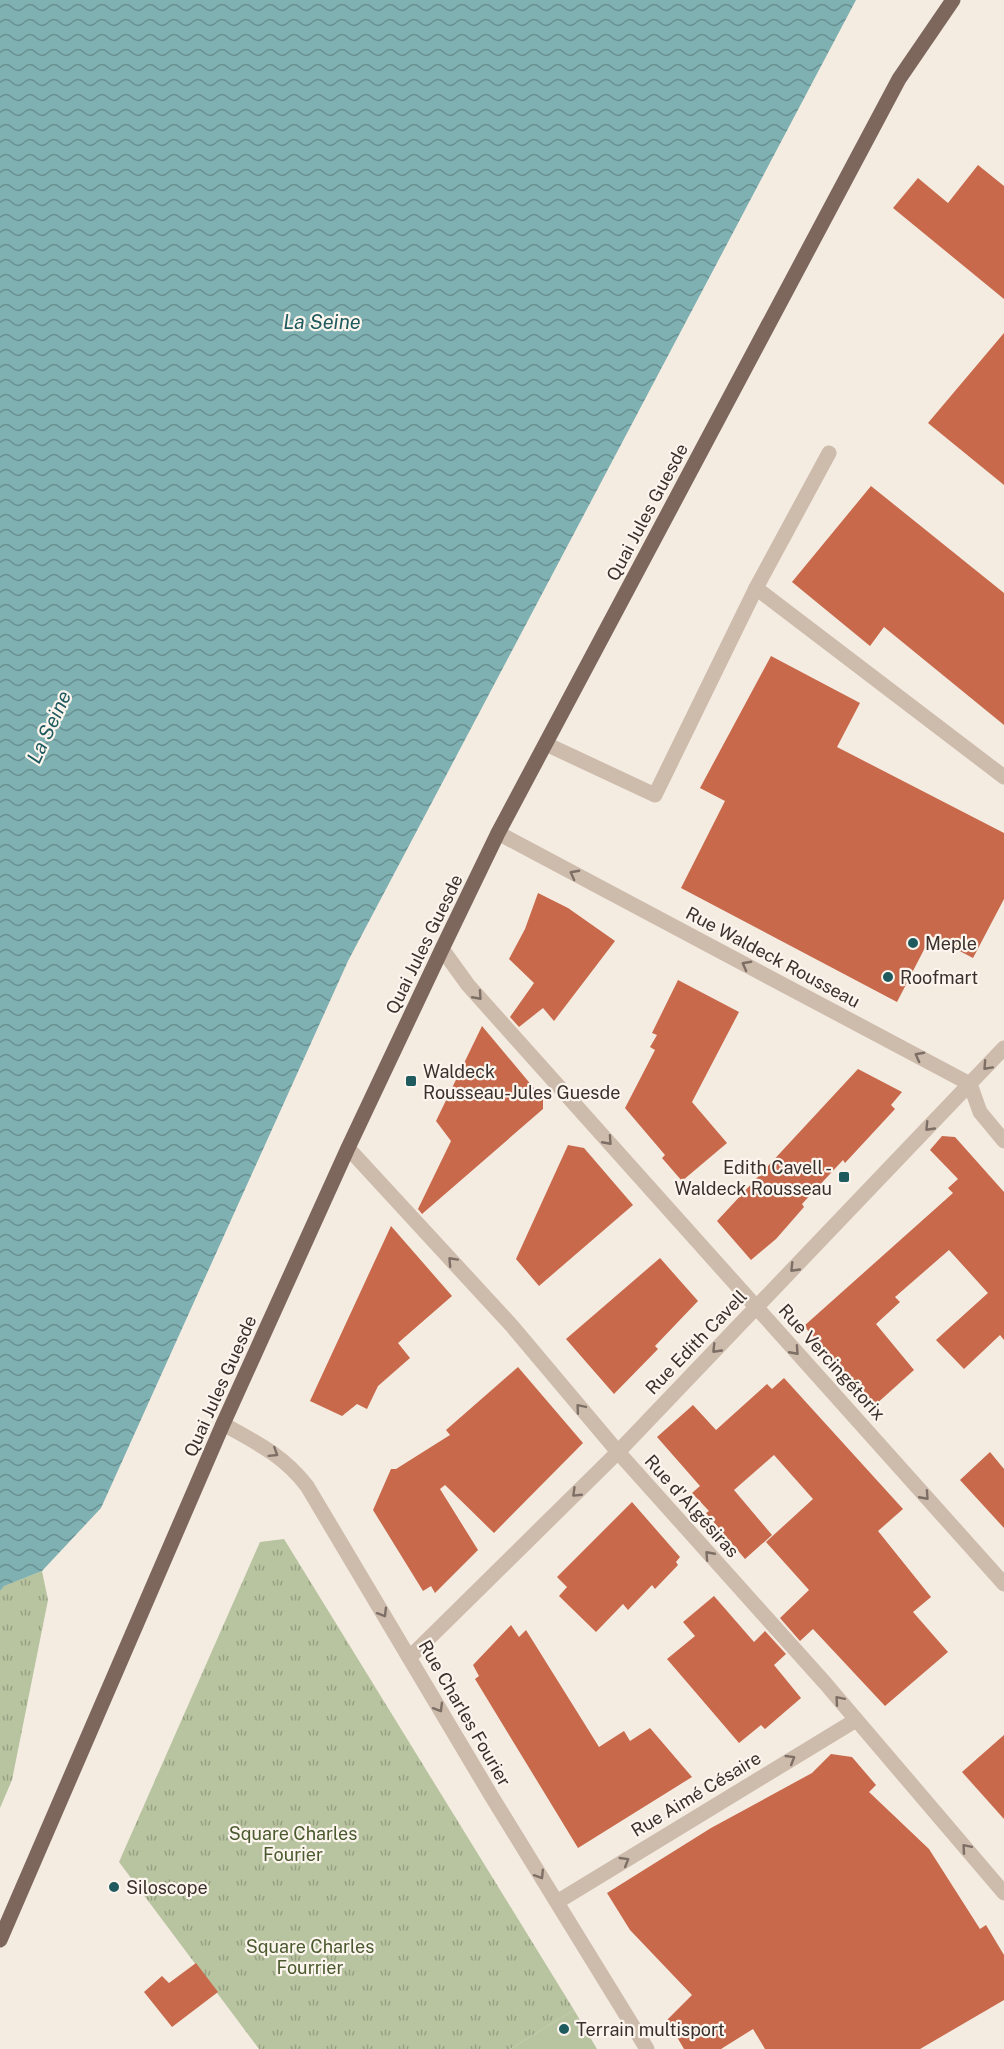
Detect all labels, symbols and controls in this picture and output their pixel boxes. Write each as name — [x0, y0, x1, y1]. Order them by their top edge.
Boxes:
water label: La Seine — [283, 310, 361, 334]
street label: Quai Jules Guesde — [602, 440, 692, 584]
water label: La Seine — [22, 687, 76, 767]
one-way arrow — [569, 869, 580, 881]
street label: Quai Jules Guesde — [381, 871, 467, 1017]
street label: Rue Waldeck Rousseau — [682, 902, 864, 1012]
place label: Meple — [925, 933, 977, 954]
marker: Meple — [906, 936, 920, 950]
one-way arrow — [742, 961, 753, 972]
place label: Roofmart — [900, 967, 978, 988]
marker: Roofmart — [881, 970, 895, 984]
one-way arrow — [471, 989, 482, 999]
one-way arrow — [915, 1052, 925, 1063]
one-way arrow — [983, 1059, 994, 1070]
place label: Waldeck Rousseau-Jules Guesde — [423, 1061, 620, 1103]
marker: Waldeck Rousseau-Jules Guesde — [404, 1074, 418, 1088]
one-way arrow — [926, 1119, 937, 1130]
one-way arrow — [601, 1134, 612, 1145]
place label: Edith Cavell - Waldeck Rousseau — [674, 1157, 832, 1199]
marker: Edith Cavell - Waldeck Rousseau — [837, 1170, 851, 1184]
one-way arrow — [448, 1257, 459, 1268]
one-way arrow — [791, 1260, 802, 1271]
street label: Rue Edith Cavell — [641, 1286, 751, 1398]
street label: Rue Vercingétorix — [774, 1300, 890, 1424]
street label: Quai Jules Guesde — [179, 1312, 261, 1460]
one-way arrow — [713, 1342, 724, 1353]
one-way arrow — [788, 1344, 799, 1355]
one-way arrow — [577, 1404, 588, 1415]
one-way arrow — [268, 1445, 278, 1457]
street label: Rue d'Algésiras — [640, 1450, 744, 1562]
one-way arrow — [573, 1486, 584, 1497]
one-way arrow — [918, 1489, 929, 1500]
one-way arrow — [705, 1551, 716, 1561]
one-way arrow — [376, 1607, 387, 1617]
street label: Rue Charles Fourier — [415, 1636, 515, 1790]
one-way arrow — [835, 1696, 846, 1707]
one-way arrow — [432, 1702, 443, 1712]
street label: Rue Aimé Césaire — [627, 1747, 765, 1841]
one-way arrow — [785, 1754, 795, 1766]
park label: Square Charles Fourier — [229, 1823, 357, 1865]
one-way arrow — [962, 1844, 973, 1855]
one-way arrow — [618, 1857, 629, 1868]
one-way arrow — [532, 1869, 544, 1879]
place label: Siloscope — [126, 1877, 208, 1898]
marker: Siloscope — [107, 1880, 121, 1894]
park label: Square Charles Fourrier — [246, 1936, 374, 1978]
place label: Terrain multisport — [576, 2019, 725, 2040]
marker: Terrain multisport — [557, 2022, 571, 2036]

